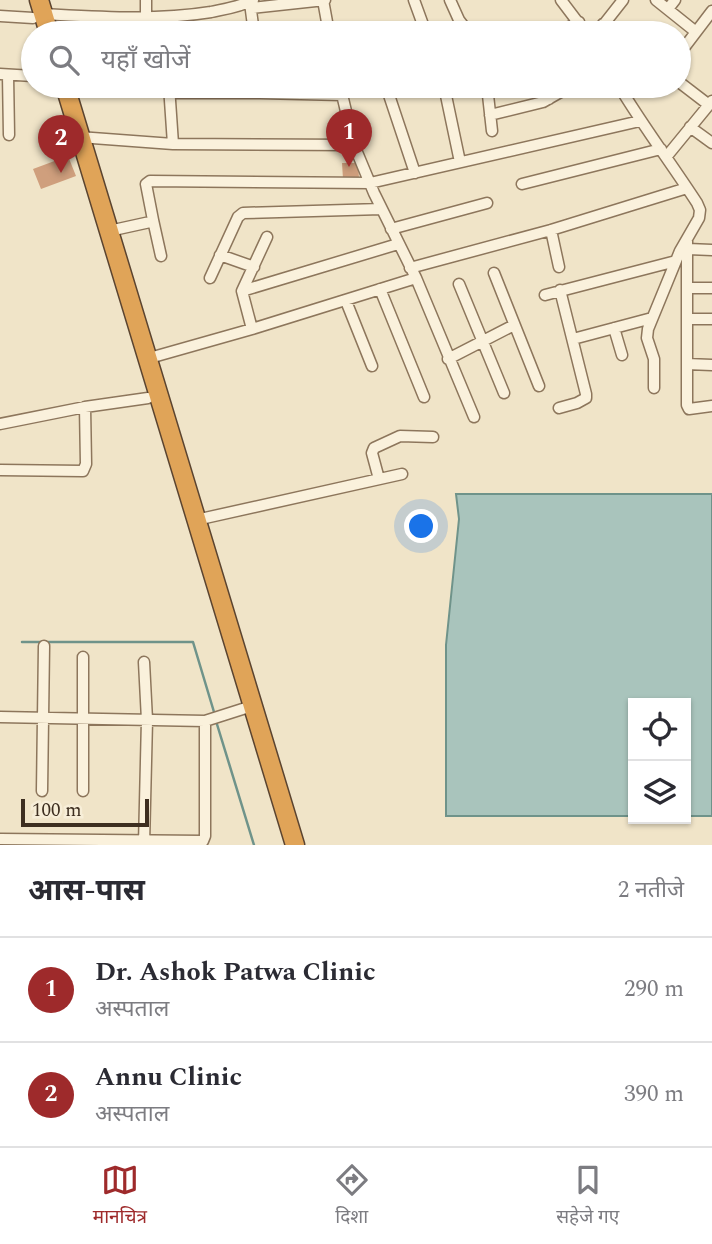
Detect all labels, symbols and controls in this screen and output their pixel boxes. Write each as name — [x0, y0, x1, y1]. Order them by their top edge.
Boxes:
search box — [21, 21, 691, 98]
text: यहाँ खोजें — [101, 40, 190, 80]
icon: search — [45, 41, 83, 79]
pin: 1 — [326, 109, 372, 167]
pin: 2 — [38, 115, 84, 173]
your location — [404, 509, 438, 543]
map controls — [628, 698, 691, 824]
button: locate — [628, 698, 691, 761]
button: layers — [628, 761, 691, 824]
scale bar — [21, 796, 149, 828]
text: 100 m — [32, 796, 82, 825]
text: आस-पास — [28, 868, 145, 914]
text: 2 नतीजे — [618, 873, 684, 908]
text: Dr. Ashok Patwa Clinic — [95, 952, 375, 992]
text: 1 — [45, 972, 57, 1007]
text: 290 m — [624, 972, 684, 1007]
text: अस्पताल — [95, 992, 169, 1027]
text: Annu Clinic — [95, 1057, 242, 1097]
text: 2 — [45, 1077, 57, 1112]
text: 390 m — [624, 1077, 684, 1112]
text: अस्पताल — [95, 1097, 169, 1132]
tab: मानचित्र — [93, 1161, 147, 1232]
tab: दिशा — [333, 1161, 371, 1232]
tab: सहेजे गए — [556, 1161, 619, 1232]

